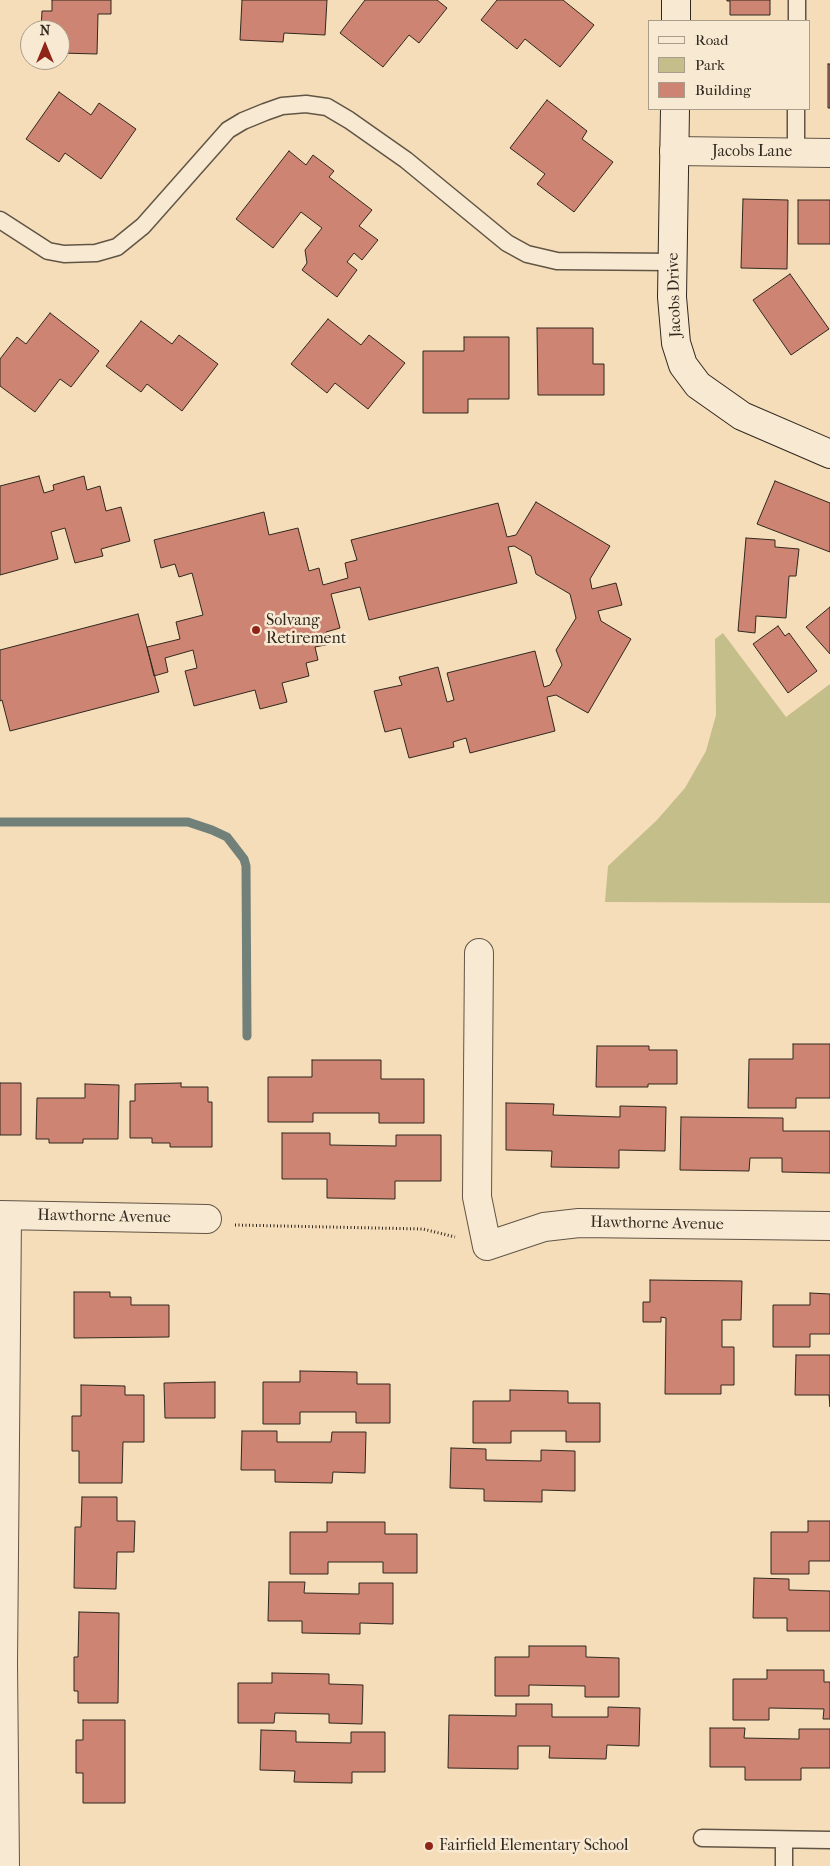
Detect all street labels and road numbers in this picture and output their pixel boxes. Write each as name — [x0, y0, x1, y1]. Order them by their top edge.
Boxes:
street label: Jacobs Lane — [712, 142, 792, 162]
street label: Jacobs Drive — [664, 252, 686, 338]
street label: Hawthorne Avenue — [37, 1206, 171, 1228]
street label: Hawthorne Avenue — [590, 1213, 724, 1235]

